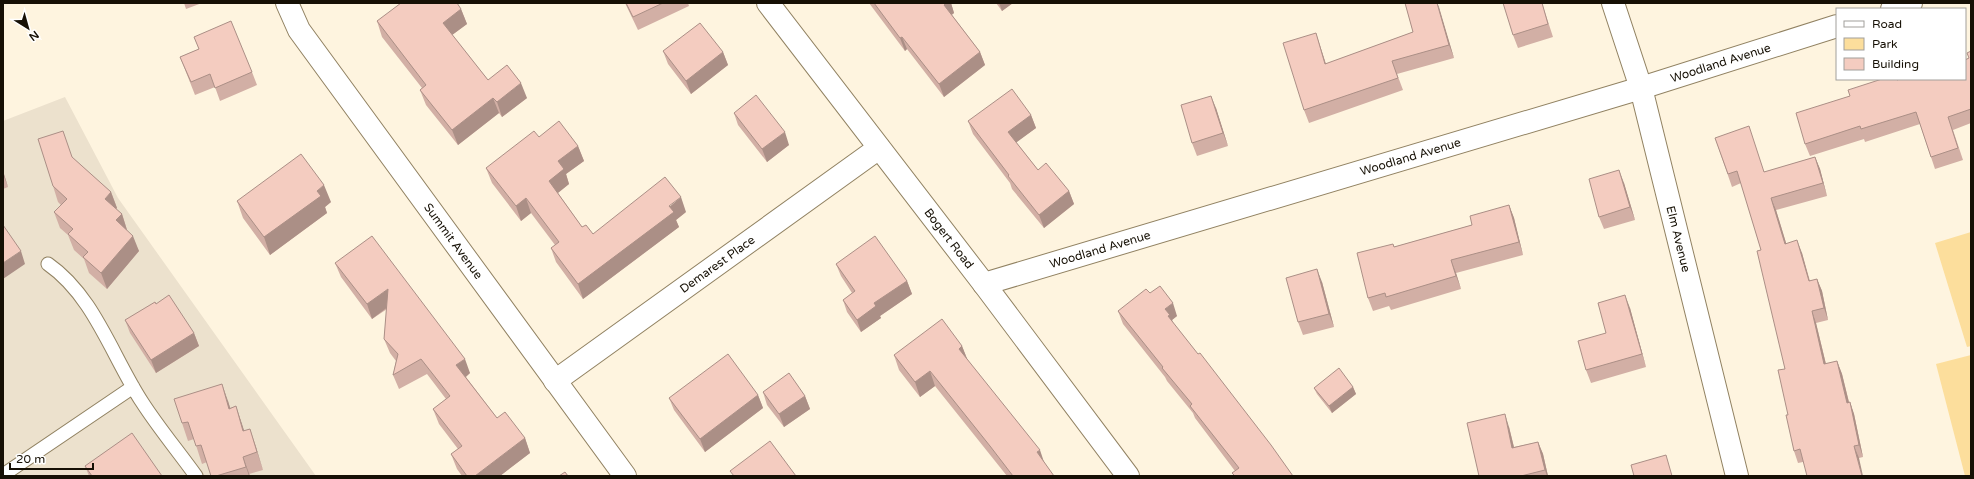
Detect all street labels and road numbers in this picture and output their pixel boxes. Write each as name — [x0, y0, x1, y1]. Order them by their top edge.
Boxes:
street label: Woodland Avenue — [1669, 40, 1773, 85]
street label: Woodland Avenue — [1358, 135, 1463, 178]
street label: Summit Avenue — [421, 200, 486, 282]
street label: Elm Avenue — [1663, 204, 1693, 274]
street label: Bogert Road — [921, 205, 977, 271]
street label: Woodland Avenue — [1048, 228, 1152, 271]
street label: Demarest Place — [677, 232, 758, 296]

